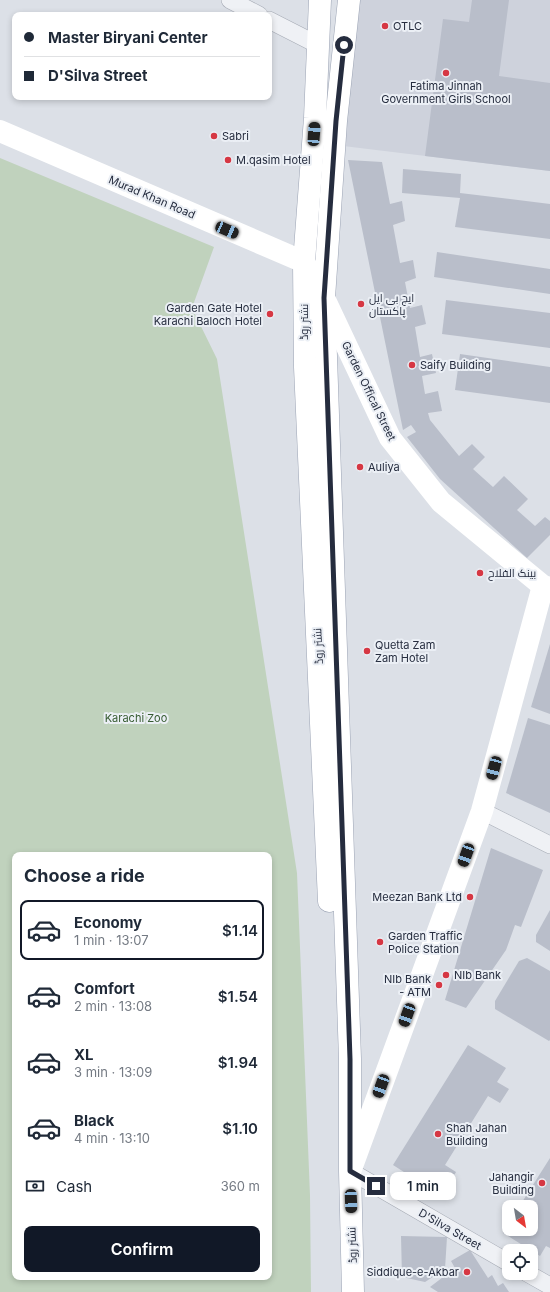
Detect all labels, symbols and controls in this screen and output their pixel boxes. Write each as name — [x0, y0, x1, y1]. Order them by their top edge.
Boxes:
place label: OTLC — [393, 19, 422, 33]
marker: OTLC — [380, 21, 390, 31]
text: Master Biryani Center — [48, 28, 208, 47]
route start — [335, 36, 353, 54]
text: D'Silva Street — [48, 66, 148, 85]
marker: Fatima Jinnah Government Girls School — [441, 68, 451, 78]
place label: Fatima Jinnah Government Girls School — [381, 79, 511, 106]
car — [307, 122, 321, 146]
place label: Sabri — [222, 129, 249, 143]
marker: Sabri — [209, 131, 219, 141]
place label: M.qasim Hotel — [236, 153, 311, 167]
marker: M.qasim Hotel — [223, 155, 233, 165]
street label: Murad Khan Road — [107, 172, 197, 222]
car — [214, 220, 240, 240]
place label: ایچ بی ایل پاکستان — [369, 291, 414, 318]
marker: ایچ بی ایل پاکستان — [356, 299, 366, 309]
place label: Garden Gate Hotel Karachi Baloch Hotel — [154, 301, 262, 328]
street label: نشتر روڈ — [297, 304, 311, 340]
marker: Garden Gate Hotel Karachi Baloch Hotel — [265, 309, 275, 319]
street label: Garden Offical Street — [339, 339, 399, 444]
place label: Saify Building — [420, 358, 491, 372]
marker: Saify Building — [407, 360, 417, 370]
place label: Auliya — [368, 460, 400, 474]
marker: Auliya — [355, 462, 365, 472]
place label: بینک الفلاح — [488, 566, 536, 581]
marker: بینک الفلاح — [475, 568, 485, 578]
street label: نشتر روڈ — [310, 627, 326, 664]
place label: Quetta Zam Zam Hotel — [375, 638, 435, 665]
marker: Quetta Zam Zam Hotel — [362, 646, 372, 656]
park label: Karachi Zoo — [105, 711, 168, 725]
car — [485, 755, 503, 781]
car — [456, 842, 476, 868]
text: Choose a ride — [24, 865, 145, 886]
place label: Meezan Bank Ltd — [372, 890, 462, 904]
marker: Meezan Bank Ltd — [465, 892, 475, 902]
icon: car — [26, 912, 62, 948]
text: Economy — [74, 913, 142, 932]
text: $1.14 — [222, 921, 258, 940]
place label: Garden Traffic Police Station — [388, 929, 463, 956]
text: 1 min · 13:07 — [74, 932, 149, 948]
marker: Garden Traffic Police Station — [375, 937, 385, 947]
place label: NIb Bank — [454, 968, 501, 982]
marker: NIb Bank — [441, 970, 451, 980]
place label: NIb Bank - ATM — [384, 972, 431, 999]
icon: car — [26, 978, 62, 1014]
text: Comfort — [74, 979, 135, 998]
marker: NIb Bank - ATM — [434, 980, 444, 990]
text: $1.54 — [218, 987, 258, 1006]
text: 2 min · 13:08 — [74, 998, 152, 1014]
car — [397, 1002, 417, 1028]
icon: car — [26, 1044, 62, 1080]
text: XL — [74, 1045, 94, 1064]
text: $1.94 — [218, 1053, 258, 1072]
text: 3 min · 13:09 — [74, 1064, 152, 1080]
car — [371, 1073, 391, 1099]
icon: car — [26, 1110, 62, 1146]
text: Black — [74, 1111, 114, 1130]
text: $1.10 — [222, 1119, 258, 1138]
place label: Shah Jahan Building — [446, 1121, 507, 1148]
marker: Shah Jahan Building — [433, 1129, 443, 1139]
text: 4 min · 13:10 — [74, 1130, 150, 1146]
place label: Jahangir Building — [489, 1170, 534, 1197]
callout: 1 min — [390, 1172, 456, 1200]
icon: cash — [24, 1175, 46, 1197]
text: Cash — [56, 1177, 92, 1196]
route end — [367, 1177, 385, 1195]
text: 360 m — [221, 1178, 260, 1194]
text: 1 min — [407, 1178, 439, 1194]
marker: Jahangir Building — [537, 1178, 547, 1188]
car — [345, 1189, 357, 1213]
north arrow — [502, 1200, 538, 1236]
map controls — [502, 1200, 538, 1280]
street label: D'Silva Street — [416, 1205, 484, 1253]
button: Confirm — [24, 1226, 260, 1272]
street label: نشتر روڈ — [344, 1227, 360, 1263]
button: locate — [502, 1244, 538, 1280]
place label: Siddique-e-Akbar — [367, 1265, 459, 1279]
marker: Siddique-e-Akbar — [462, 1267, 472, 1277]

